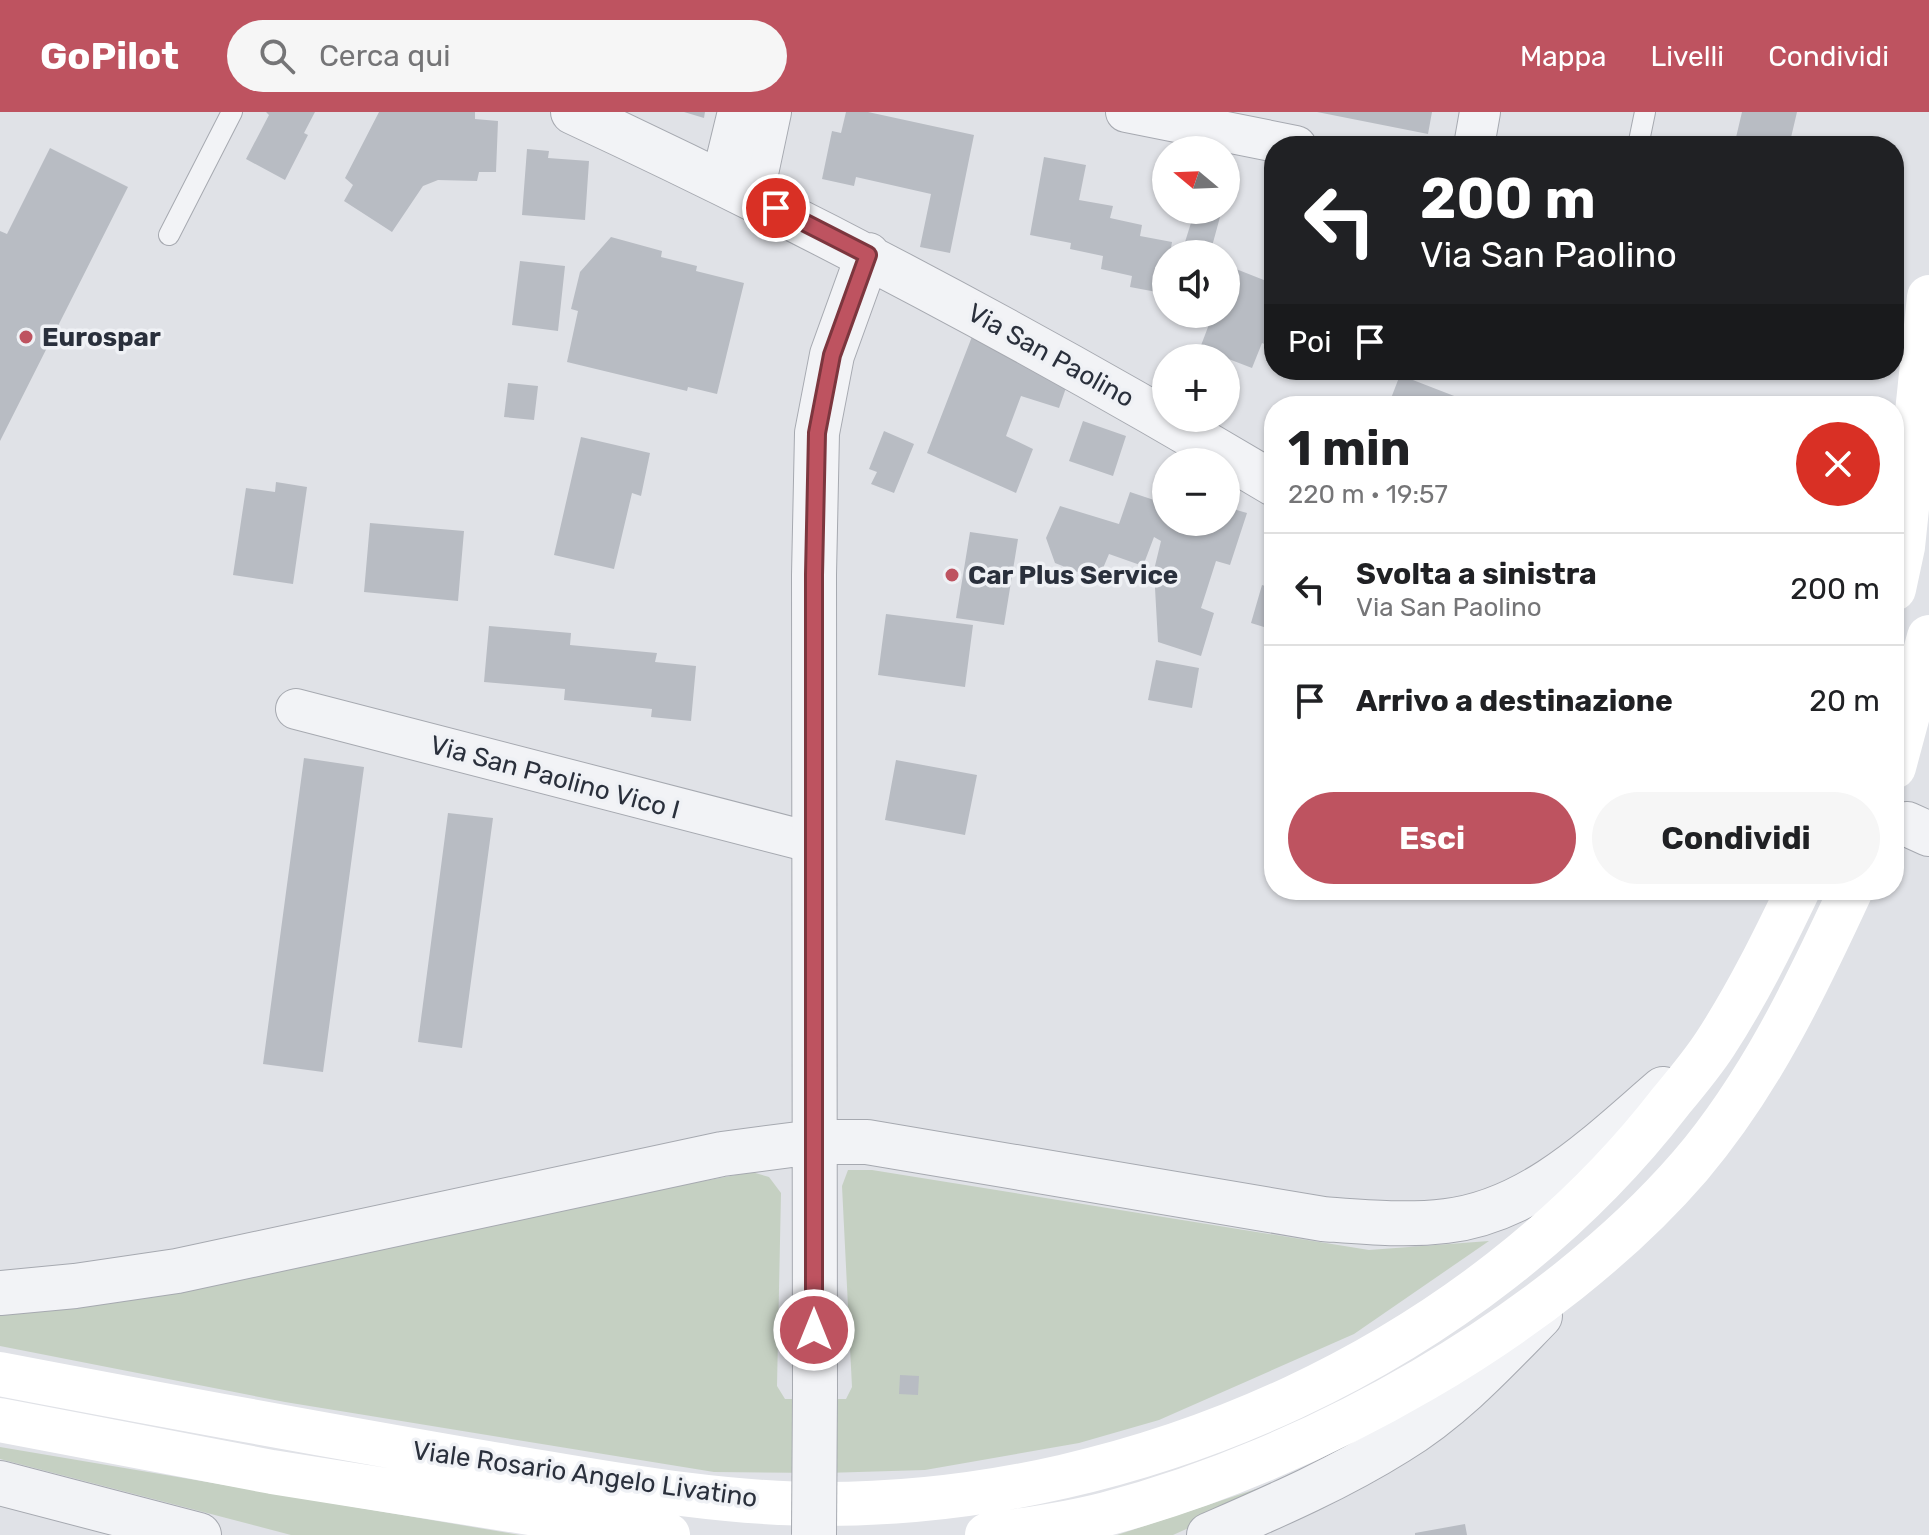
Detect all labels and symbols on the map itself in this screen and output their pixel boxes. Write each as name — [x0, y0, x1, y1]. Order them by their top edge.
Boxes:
north arrow — [1152, 136, 1240, 224]
pin — [742, 174, 810, 242]
street label: Via San Paolino — [962, 297, 1139, 414]
place label: Eurospar — [42, 322, 161, 353]
marker: Eurospar — [17, 328, 35, 346]
place label: Car Plus Service — [968, 560, 1178, 591]
marker: Car Plus Service — [943, 566, 961, 584]
street label: Via San Paolino Vico I — [427, 729, 683, 826]
position arrow — [772, 1288, 856, 1372]
street label: Viale Rosario Angelo Livatino — [410, 1435, 759, 1514]

